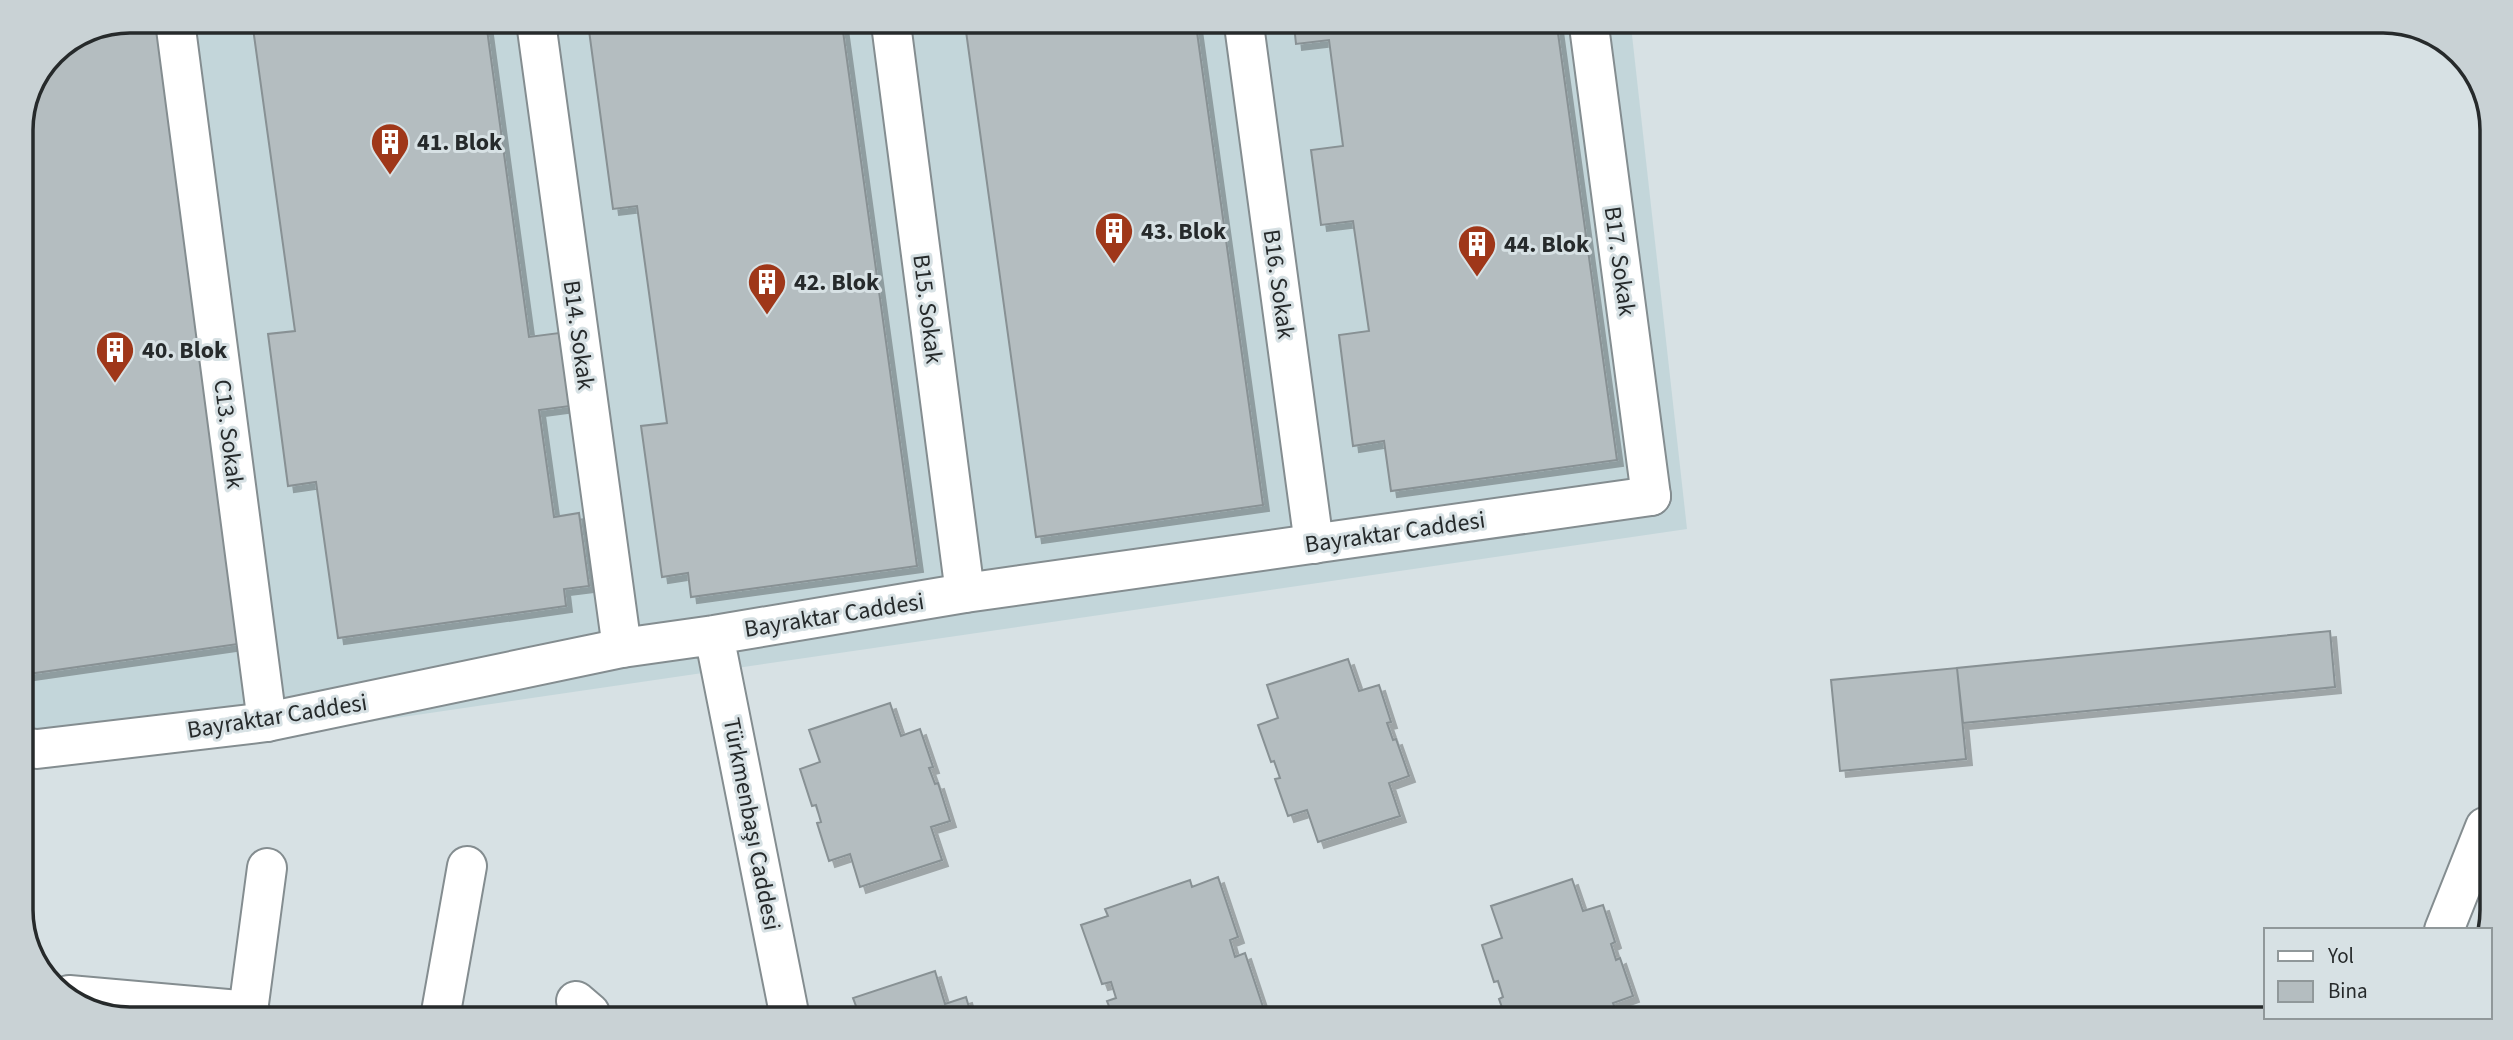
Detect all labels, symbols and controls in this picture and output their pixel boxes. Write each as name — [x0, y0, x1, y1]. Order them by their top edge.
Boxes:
building icon: 41. Blok — [369, 121, 411, 176]
place label: 41. Blok — [417, 125, 503, 160]
street label: B17. Sokak — [1595, 204, 1645, 318]
building icon: 43. Blok — [1093, 210, 1135, 265]
place label: 43. Blok — [1141, 214, 1227, 249]
building icon: 44. Blok — [1456, 223, 1498, 278]
street label: B16. Sokak — [1254, 227, 1304, 341]
place label: 44. Blok — [1504, 227, 1590, 262]
street label: B15. Sokak — [903, 252, 952, 366]
building icon: 42. Blok — [746, 261, 788, 316]
place label: 42. Blok — [794, 265, 880, 300]
street label: B14. Sokak — [554, 278, 604, 392]
building icon: 40. Blok — [94, 329, 136, 384]
place label: 40. Blok — [142, 333, 228, 368]
street label: C13. Sokak — [204, 377, 253, 491]
street label: Bayraktar Caddesi — [1303, 503, 1488, 562]
street label: Bayraktar Caddesi — [742, 584, 927, 647]
street label: Bayraktar Caddesi — [185, 685, 370, 748]
street label: Türkmenbaşı Caddesi — [714, 715, 789, 933]
legend — [2264, 928, 2492, 1019]
text: Yol — [2327, 941, 2354, 971]
text: Bina — [2328, 976, 2368, 1006]

